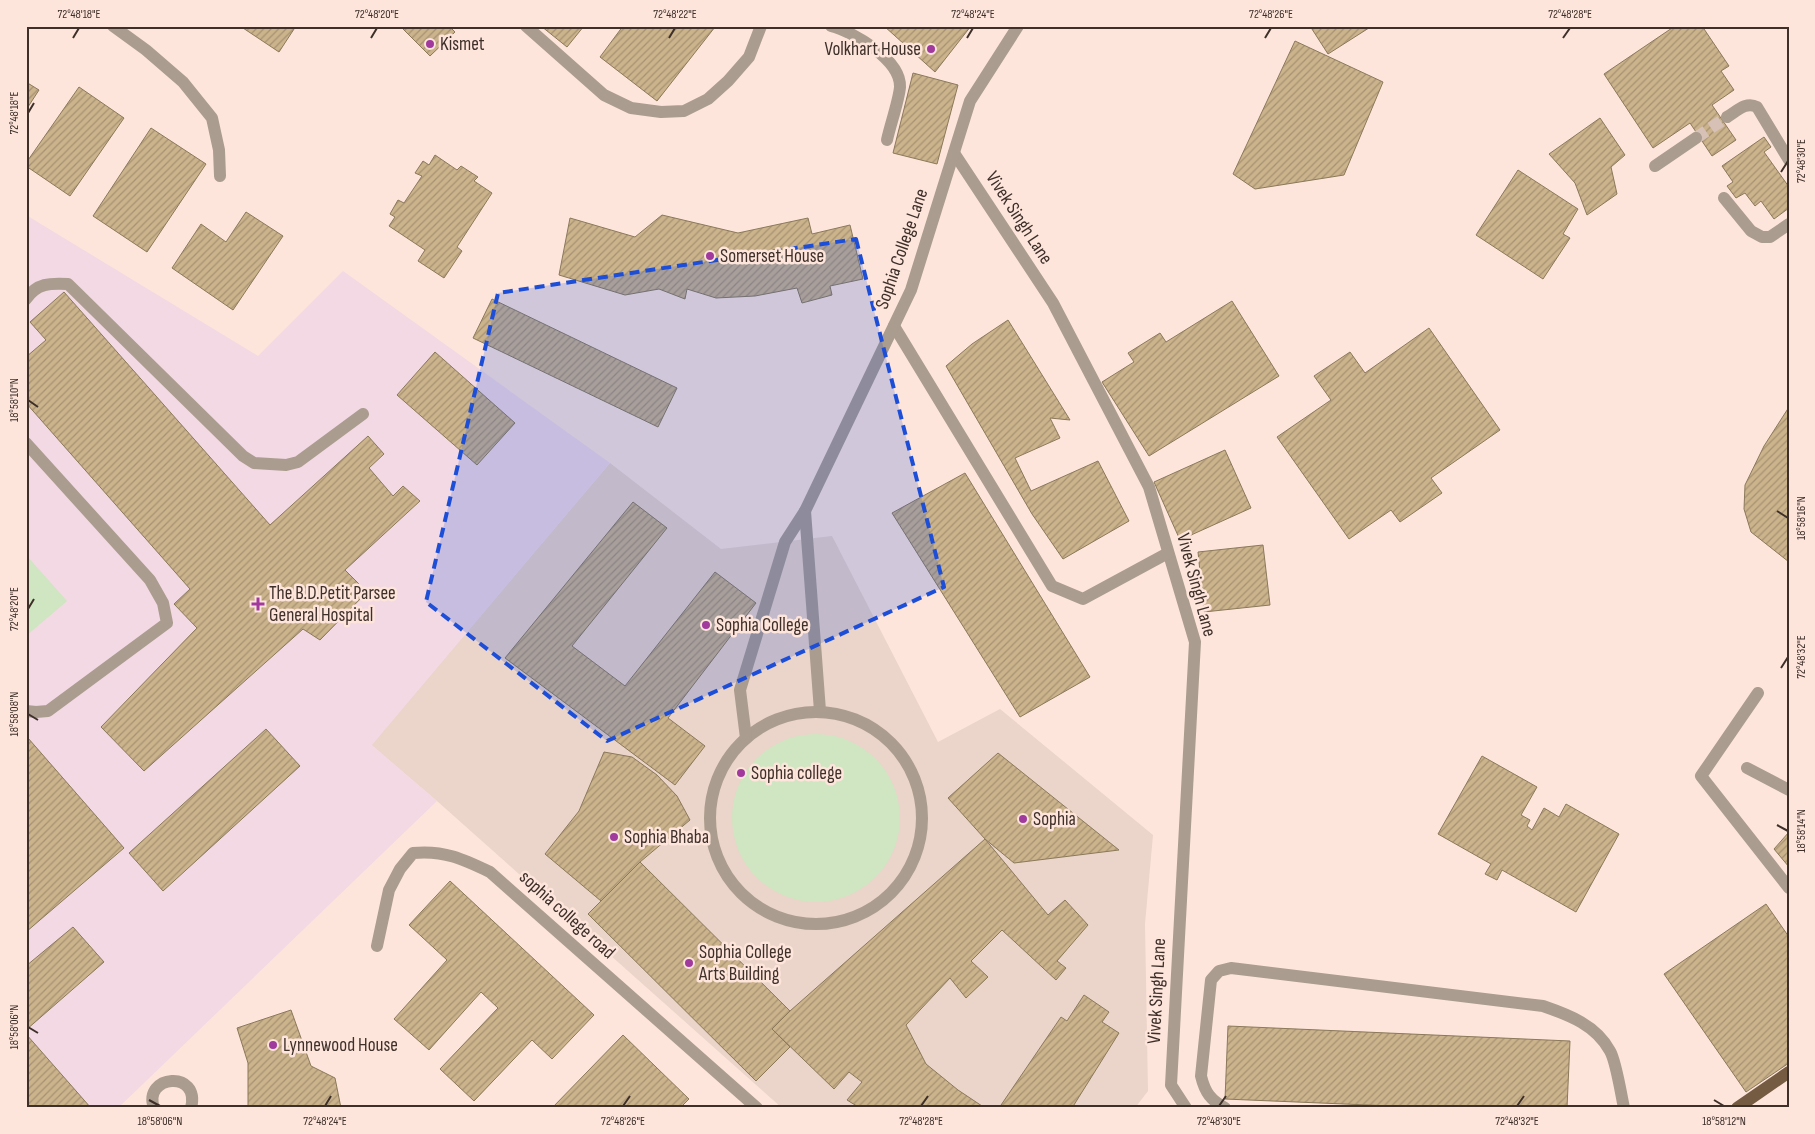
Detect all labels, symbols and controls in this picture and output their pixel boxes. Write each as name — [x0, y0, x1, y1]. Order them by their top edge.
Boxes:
text: 72°48'18"E — [58, 7, 101, 22]
text: 72°48'20"E — [355, 7, 399, 22]
text: 72°48'22"E — [653, 7, 697, 22]
text: 72°48'24"E — [951, 7, 995, 22]
text: 72°48'26"E — [1249, 7, 1293, 22]
text: 72°48'28"E — [1548, 7, 1592, 22]
place label: Kismet — [440, 33, 485, 56]
marker: Kismet — [424, 38, 436, 50]
place label: Volkhart House — [824, 38, 921, 61]
marker: Volkhart House — [925, 43, 937, 55]
text: 72°48'18"E — [7, 91, 22, 134]
text: 72°48'30"E — [1794, 139, 1809, 183]
street label: Vivek Singh Lane — [981, 167, 1057, 269]
street label: Sophia College Lane — [871, 186, 933, 312]
place label: Somerset House — [720, 245, 824, 268]
marker: Somerset House — [704, 250, 716, 262]
text: 18°58'10"N — [7, 378, 22, 422]
text: 18°58'16"N — [1794, 496, 1809, 540]
street label: Vivek Singh Lane — [1171, 531, 1221, 639]
place label: The B.D.Petit Parsee General Hospital — [269, 582, 396, 627]
text: 72°48'20"E — [7, 587, 22, 631]
marker: The B.D.Petit Parsee General Hospital — [251, 597, 265, 611]
place label: Sophia College — [716, 614, 809, 637]
marker: Sophia College — [700, 619, 712, 631]
text: 72°48'32"E — [1794, 635, 1809, 679]
text: 18°58'08"N — [7, 692, 22, 736]
place label: Sophia college — [751, 762, 842, 785]
marker: Sophia college — [735, 767, 747, 779]
place label: Sophia — [1033, 808, 1076, 831]
text: 18°58'14"N — [1794, 809, 1809, 853]
marker: Sophia — [1017, 813, 1029, 825]
place label: Sophia Bhaba — [624, 826, 709, 849]
marker: Sophia Bhaba — [608, 831, 620, 843]
street label: sophia college road — [514, 866, 620, 964]
street label: Vivek Singh Lane — [1143, 938, 1171, 1044]
place label: Sophia College Arts Building — [698, 941, 792, 986]
marker: Sophia College Arts Building — [683, 957, 695, 969]
text: 18°58'06"N — [7, 1005, 22, 1049]
place label: Lynnewood House — [283, 1034, 398, 1057]
marker: Lynnewood House — [267, 1039, 279, 1051]
text: 18°58'06"N — [138, 1114, 182, 1129]
text: 72°48'24"E — [303, 1114, 347, 1129]
text: 72°48'26"E — [601, 1114, 645, 1129]
text: 72°48'28"E — [899, 1114, 943, 1129]
text: 72°48'30"E — [1197, 1114, 1241, 1129]
text: 72°48'32"E — [1495, 1114, 1539, 1129]
text: 18°58'12"N — [1702, 1114, 1746, 1129]

